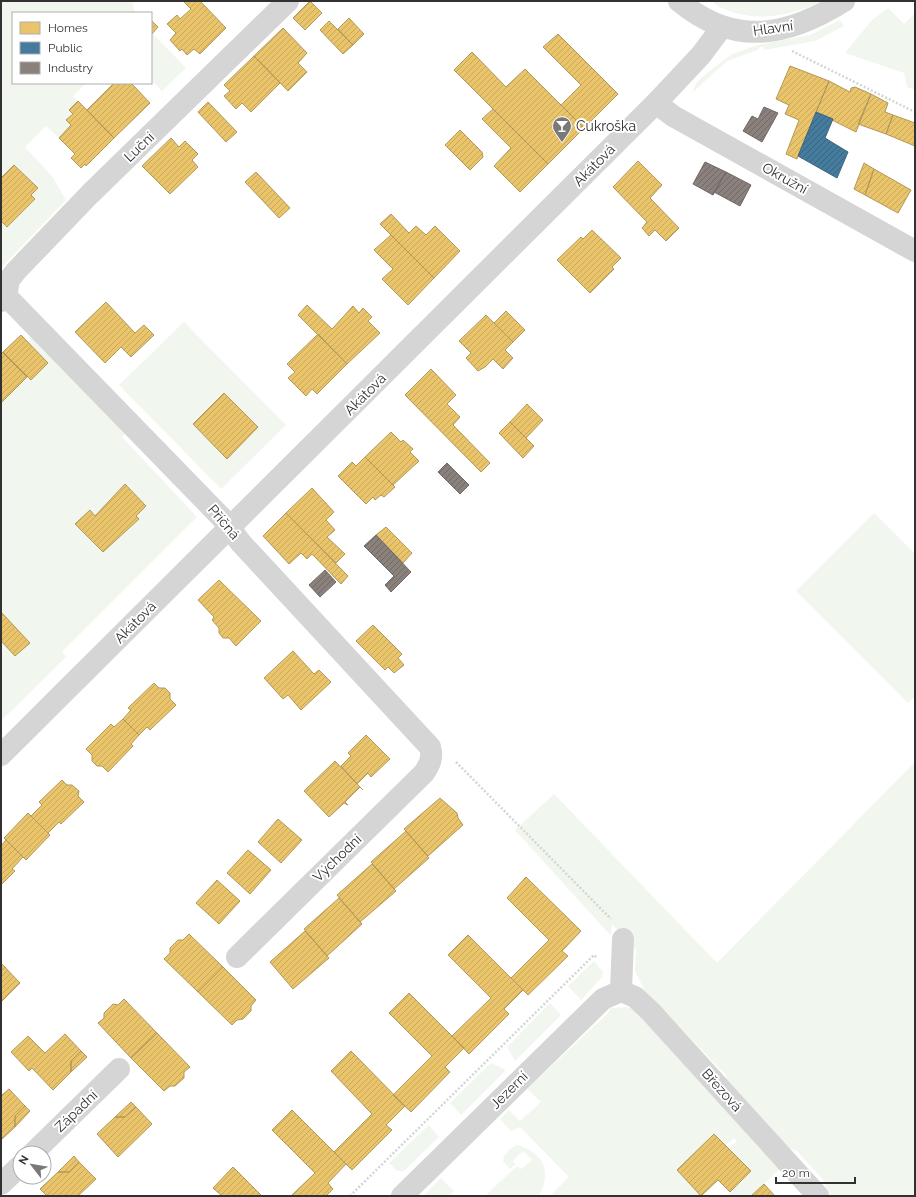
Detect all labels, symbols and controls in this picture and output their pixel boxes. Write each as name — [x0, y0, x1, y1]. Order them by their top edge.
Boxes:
legend — [12, 12, 152, 84]
street label: Hlavní — [752, 17, 795, 39]
text: Homes — [48, 21, 88, 35]
text: Public — [48, 41, 83, 55]
text: Industry — [48, 61, 94, 75]
bar icon: Cukroška — [551, 115, 573, 143]
place label: Cukroška — [576, 118, 636, 134]
street label: Luční — [121, 128, 158, 165]
street label: Akátová — [570, 141, 618, 189]
street label: Okružní — [760, 159, 811, 197]
street label: Akátová — [341, 370, 389, 418]
street label: Příčná — [205, 501, 243, 543]
street label: Akátová — [111, 598, 159, 646]
street label: Východní — [310, 830, 365, 885]
street label: Březová — [699, 1065, 745, 1115]
street label: Jezerní — [487, 1067, 532, 1112]
street label: Západní — [52, 1086, 101, 1135]
north arrow — [12, 1145, 52, 1185]
text: N — [16, 1153, 32, 1167]
scale bar — [776, 1159, 855, 1185]
text: 20 m — [782, 1166, 810, 1180]

